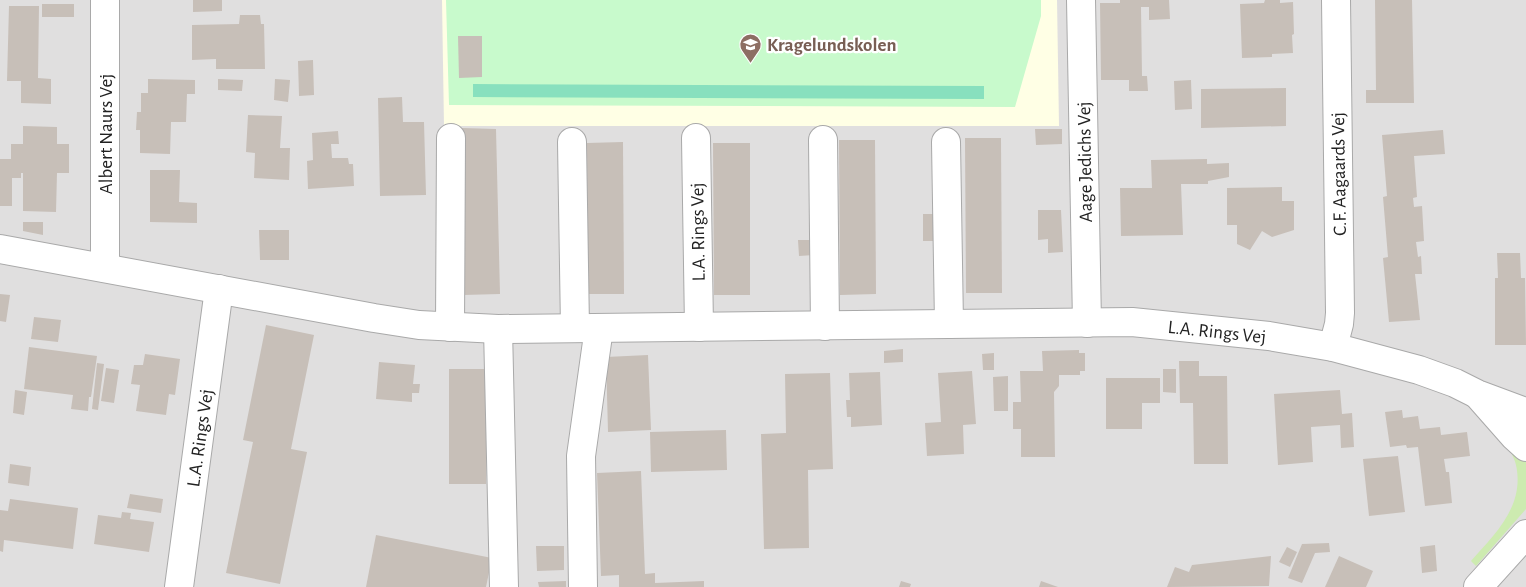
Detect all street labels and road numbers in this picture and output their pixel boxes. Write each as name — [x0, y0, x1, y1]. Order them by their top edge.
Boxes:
street label: Albert Naurs Vej — [97, 74, 116, 194]
street label: Aage Jedichs Vej — [1075, 101, 1096, 222]
street label: C.F. Aagaards Vej — [1329, 112, 1350, 236]
street label: L.A. Rings Vej — [688, 182, 709, 282]
street label: L.A. Rings Vej — [1167, 318, 1267, 347]
street label: L.A. Rings Vej — [184, 388, 217, 488]

